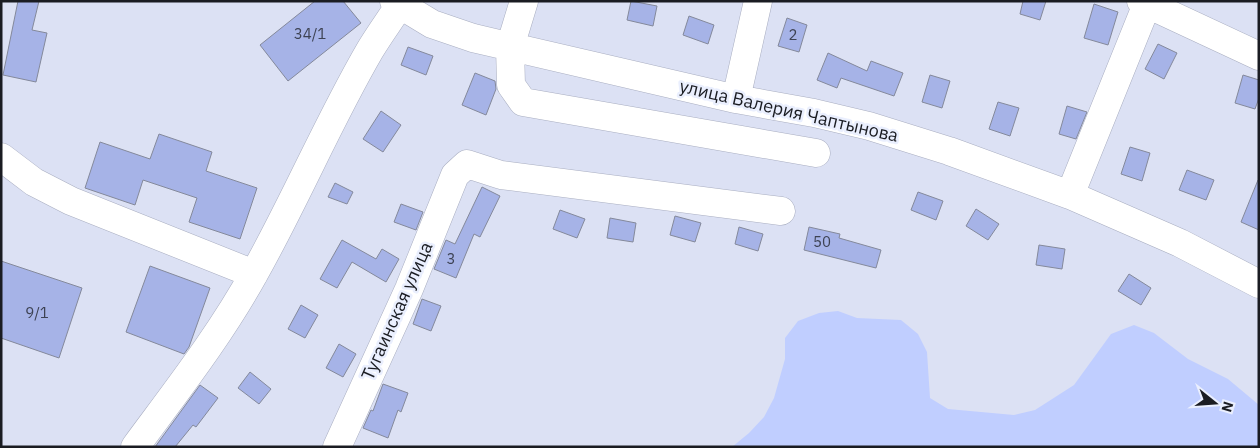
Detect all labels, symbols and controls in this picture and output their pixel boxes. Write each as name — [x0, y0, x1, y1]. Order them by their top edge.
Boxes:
house number: 34/1 — [294, 24, 326, 43]
house number: 2 — [788, 25, 798, 44]
street label: улица Валерия Чаптынова — [677, 74, 901, 147]
house number: 50 — [813, 232, 831, 251]
street label: Тугаинская улица — [356, 238, 438, 384]
house number: 3 — [446, 249, 456, 268]
house number: 9/1 — [25, 303, 49, 322]
north arrow — [1190, 378, 1240, 428]
text: N — [1217, 399, 1238, 414]

